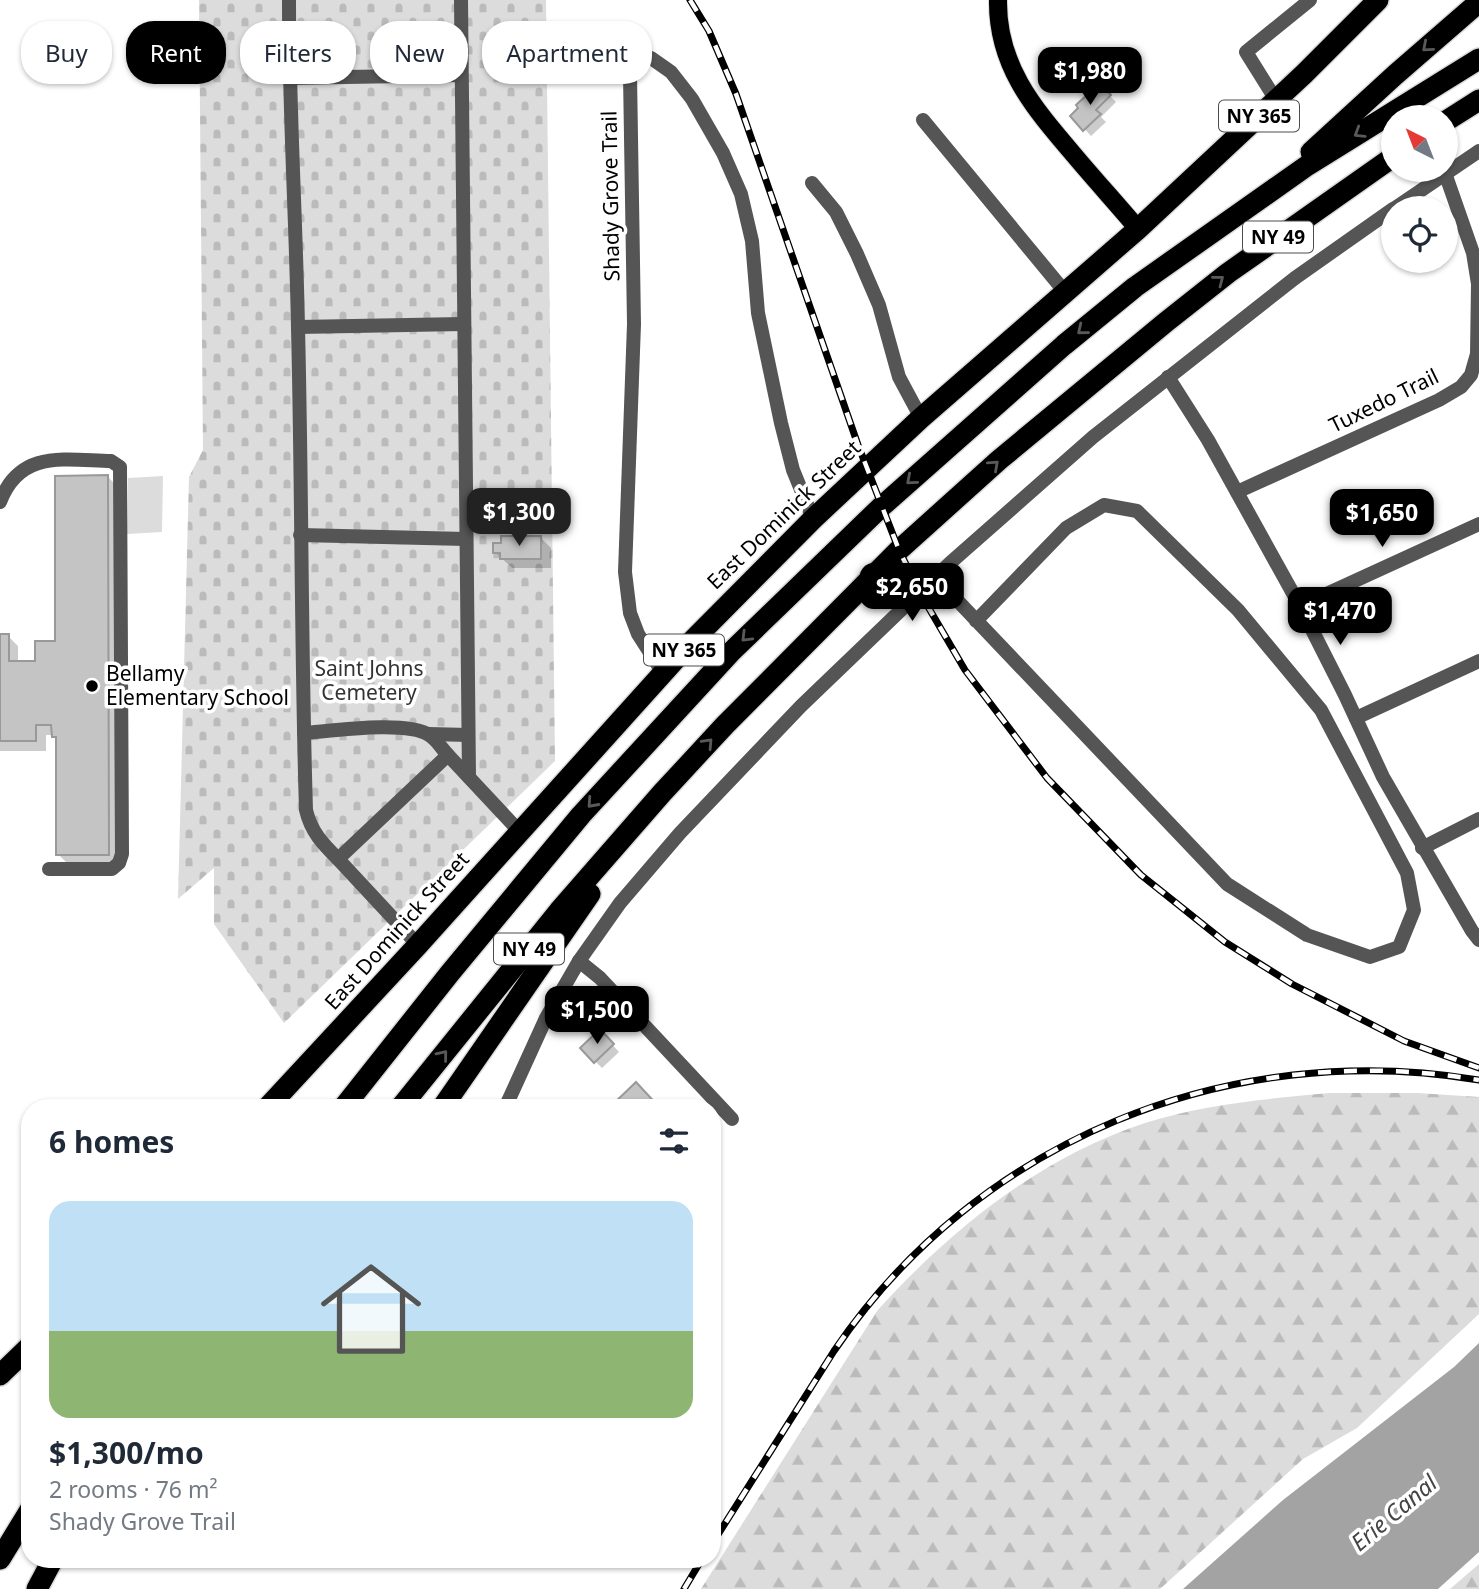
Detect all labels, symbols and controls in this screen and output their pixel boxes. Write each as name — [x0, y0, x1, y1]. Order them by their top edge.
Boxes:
chip: Buy — [21, 21, 112, 84]
chip: Rent — [126, 21, 226, 84]
chip: Filters — [240, 21, 356, 84]
chip: New — [370, 21, 468, 84]
chip: Apartment — [482, 21, 652, 84]
one-way arrow — [1423, 38, 1436, 51]
pin: $1,980 — [1033, 48, 1147, 107]
text: $1,980 — [1054, 54, 1126, 86]
road number: NY 365 — [1219, 100, 1299, 132]
north arrow — [1381, 105, 1458, 182]
map controls — [1381, 105, 1458, 273]
street label: Shady Grove Trail — [595, 110, 625, 282]
one-way arrow — [1353, 125, 1366, 138]
button: locate — [1381, 196, 1458, 273]
road number: NY 49 — [1243, 221, 1313, 252]
one-way arrow — [1211, 275, 1224, 288]
one-way arrow — [1078, 322, 1091, 334]
street label: Tuxedo Trail — [1324, 361, 1443, 439]
street label: East Dominick Street — [700, 433, 866, 595]
one-way arrow — [986, 460, 999, 473]
one-way arrow — [907, 472, 920, 484]
pin: $1,300 — [462, 489, 576, 548]
pin: $1,650 — [1325, 490, 1439, 549]
text: $1,300 — [483, 495, 555, 527]
text: $1,650 — [1346, 496, 1418, 528]
pin: $2,650 — [855, 564, 969, 623]
text: $2,650 — [876, 570, 948, 602]
pin: $1,470 — [1283, 588, 1397, 647]
text: $1,470 — [1304, 594, 1376, 626]
one-way arrow — [742, 628, 755, 641]
road number: NY 365 — [644, 635, 724, 666]
park label: Saint Johns Cemetery — [314, 654, 424, 706]
place label: Bellamy Elementary School — [106, 659, 289, 711]
marker: Bellamy Elementary School — [84, 678, 100, 694]
one-way arrow — [700, 738, 713, 751]
one-way arrow — [587, 795, 600, 808]
street label: East Dominick Street — [318, 845, 475, 1015]
road number: NY 49 — [494, 934, 564, 965]
pin: $1,500 — [540, 986, 654, 1046]
text: $1,500 — [561, 993, 633, 1025]
one-way arrow — [435, 1050, 447, 1063]
text: 6 homes — [49, 1121, 174, 1162]
icon: filters — [655, 1122, 693, 1160]
icon: home — [308, 1246, 434, 1372]
text: $1,300/mo — [49, 1432, 204, 1473]
water label: Erie Canal — [1344, 1466, 1444, 1558]
text: 2 rooms · 76 m² — [49, 1473, 218, 1505]
text: Shady Grove Trail — [49, 1505, 236, 1537]

